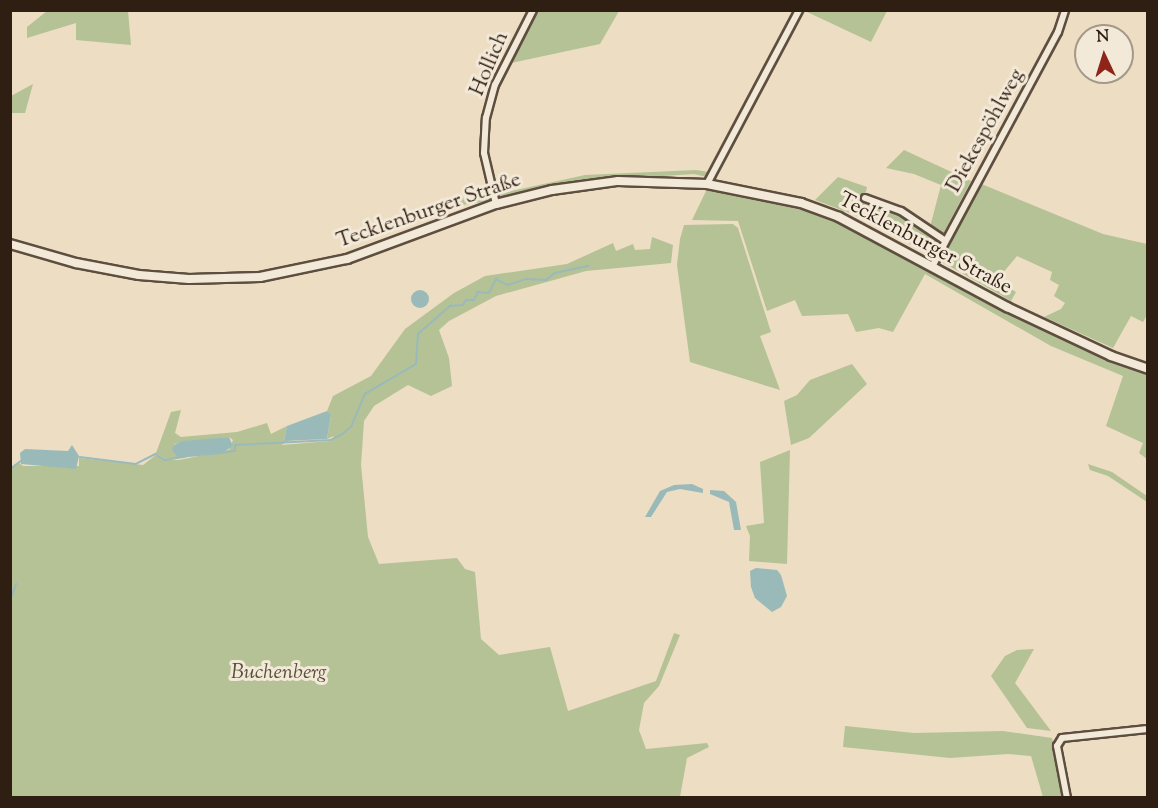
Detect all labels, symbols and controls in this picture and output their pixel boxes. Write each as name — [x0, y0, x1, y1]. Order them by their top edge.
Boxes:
north arrow — [1074, 24, 1134, 84]
text: N — [1096, 26, 1110, 49]
street label: Hollich — [465, 28, 515, 100]
street label: Diekespöhlweg — [942, 65, 1030, 197]
street label: Tecklenburger Straße — [334, 168, 524, 254]
street label: Tecklenburger Straße — [834, 188, 1016, 300]
park label: Buchenberg — [231, 660, 327, 686]

